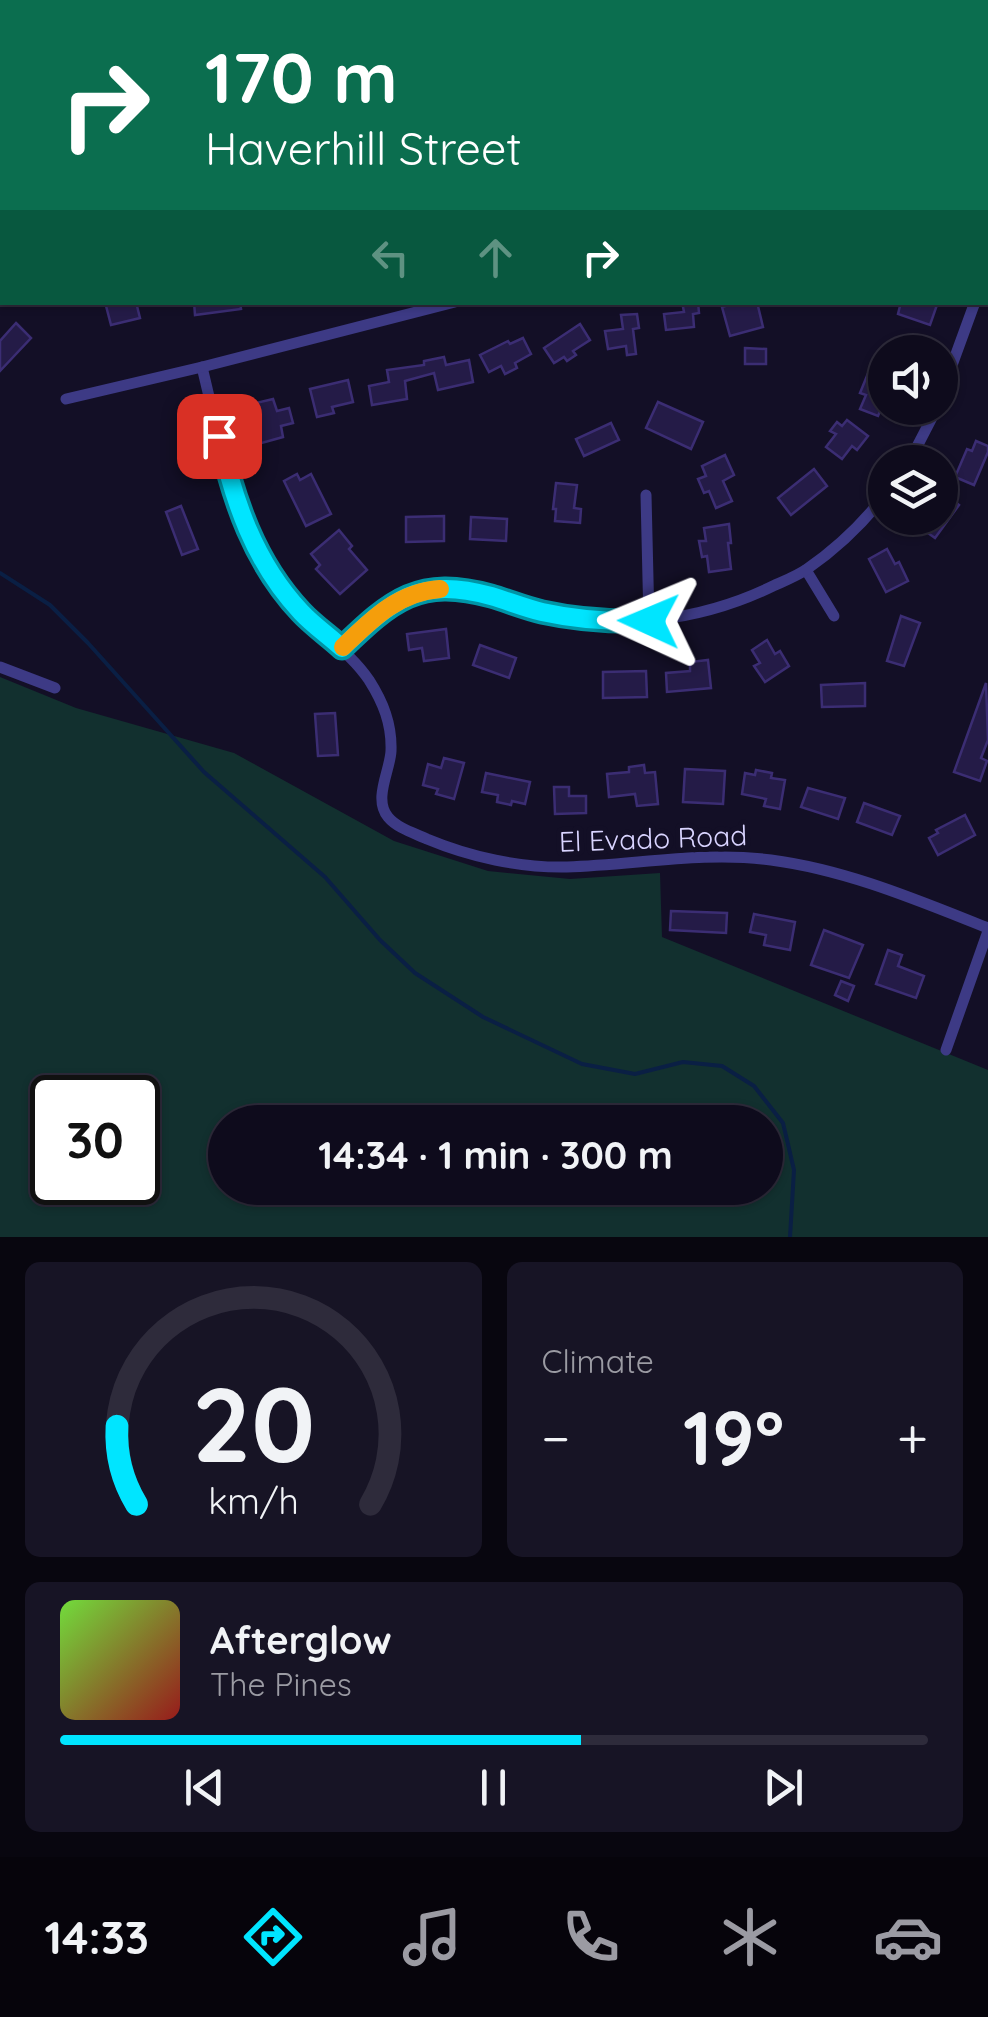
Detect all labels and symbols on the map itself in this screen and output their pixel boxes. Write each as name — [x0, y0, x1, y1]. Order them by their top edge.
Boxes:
pin — [177, 394, 262, 479]
position arrow — [597, 569, 701, 673]
street label: El Evado Road — [558, 817, 748, 859]
speed limit sign: 30 — [30, 1075, 160, 1205]

